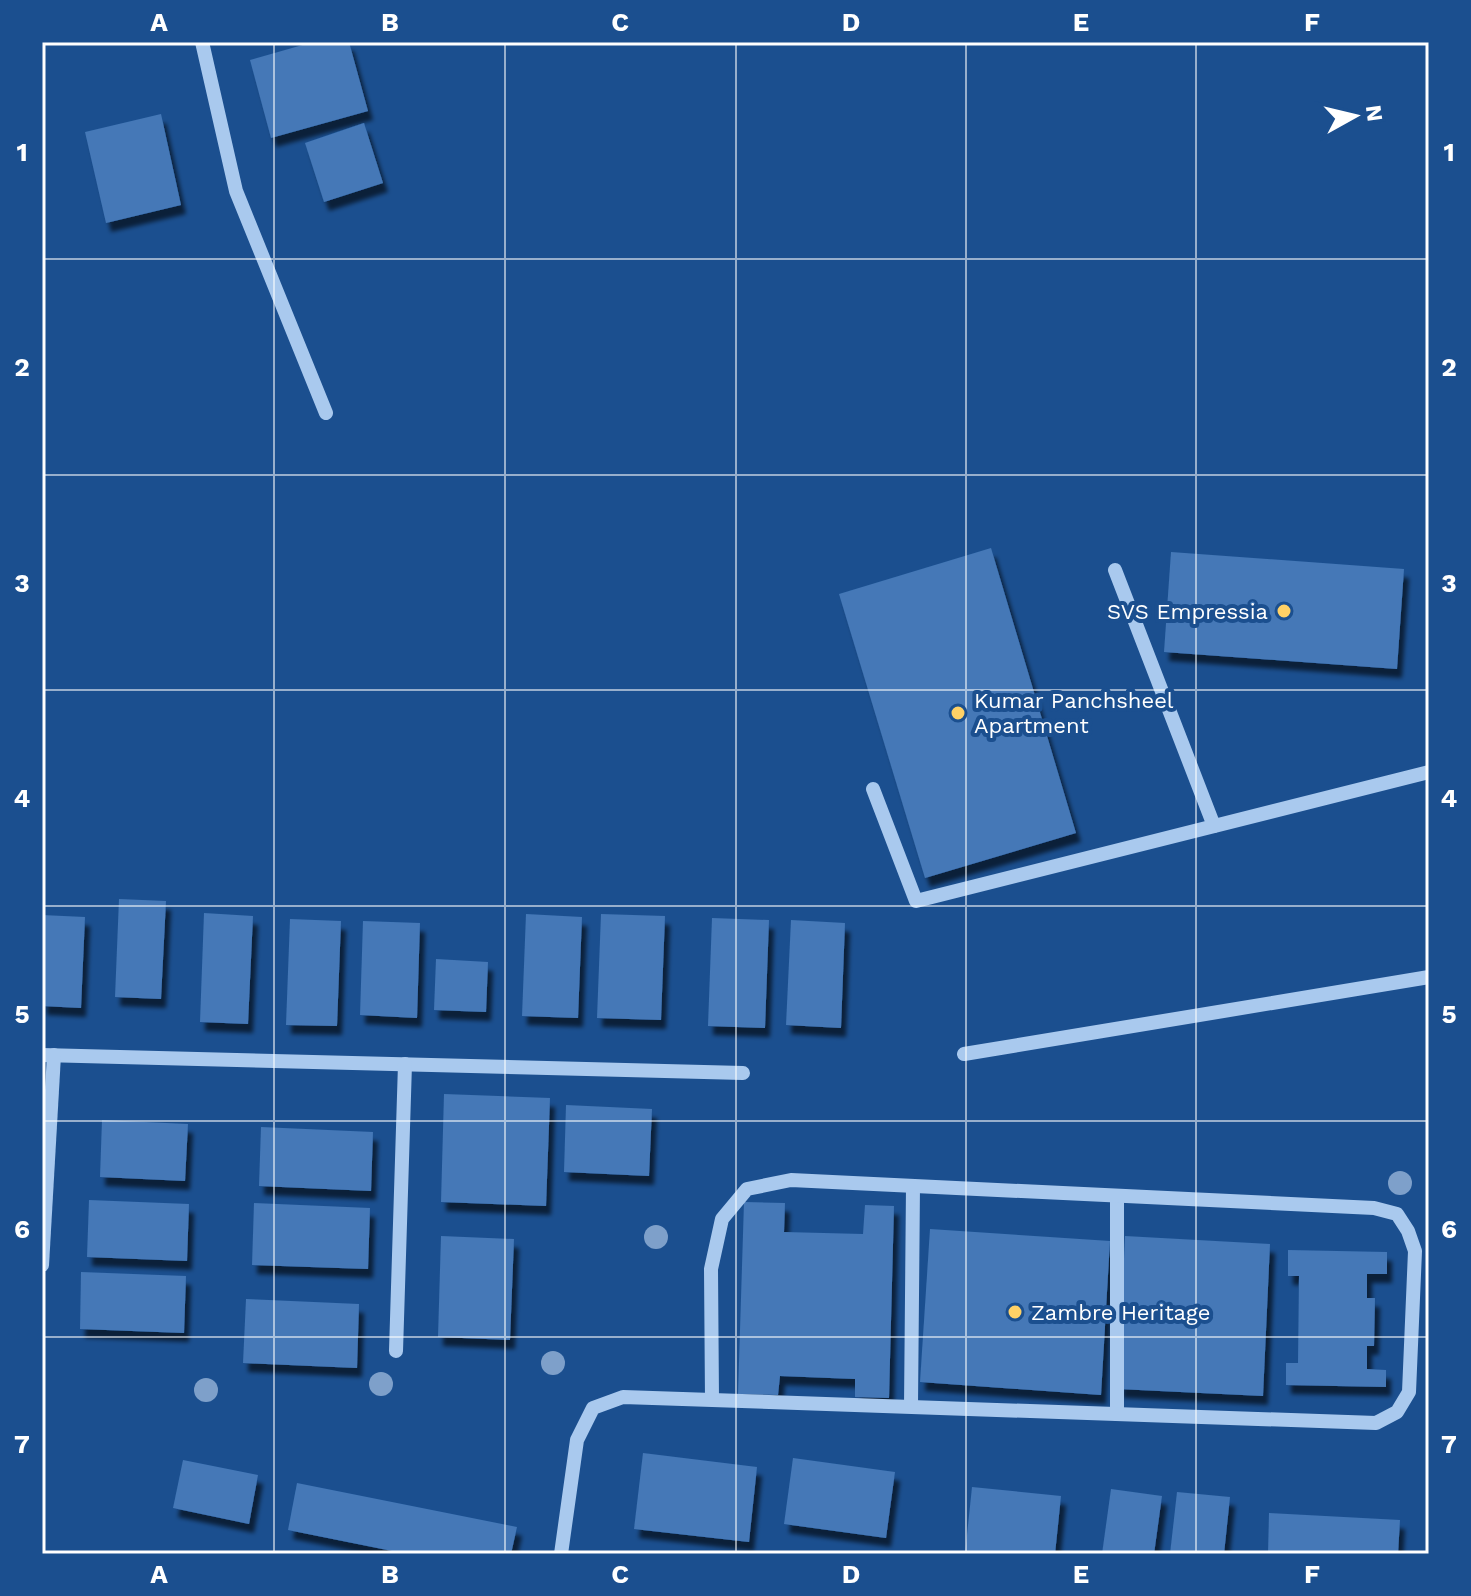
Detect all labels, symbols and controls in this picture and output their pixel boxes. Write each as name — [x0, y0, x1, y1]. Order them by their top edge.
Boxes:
text: A — [150, 7, 168, 37]
text: B — [381, 7, 399, 37]
text: C — [611, 7, 629, 37]
text: D — [842, 7, 860, 37]
text: E — [1073, 7, 1089, 37]
text: F — [1304, 7, 1320, 37]
north arrow — [1315, 76, 1395, 156]
text: N — [1361, 103, 1388, 123]
text: 1 — [16, 137, 28, 167]
text: 1 — [1443, 137, 1455, 167]
text: 2 — [14, 352, 30, 382]
text: 2 — [1441, 352, 1457, 382]
text: 3 — [14, 568, 30, 598]
text: 3 — [1441, 568, 1457, 598]
place label: SVS Empressia — [1107, 599, 1268, 624]
marker: SVS Empressia — [1275, 602, 1293, 620]
place label: Kumar Panchsheel Apartment — [974, 688, 1174, 738]
marker: Kumar Panchsheel Apartment — [949, 704, 967, 722]
text: 4 — [14, 783, 31, 813]
text: 4 — [1441, 783, 1458, 813]
text: 5 — [14, 999, 30, 1029]
text: 5 — [1441, 999, 1457, 1029]
text: 6 — [14, 1214, 30, 1244]
text: 6 — [1441, 1214, 1457, 1244]
place label: Zambre Heritage — [1031, 1300, 1210, 1325]
marker: Zambre Heritage — [1006, 1303, 1024, 1321]
text: 7 — [14, 1429, 30, 1459]
text: 7 — [1441, 1429, 1457, 1459]
text: A — [150, 1559, 168, 1589]
text: B — [381, 1559, 399, 1589]
text: C — [611, 1559, 629, 1589]
text: D — [842, 1559, 860, 1589]
text: E — [1073, 1559, 1089, 1589]
text: F — [1304, 1559, 1320, 1589]

